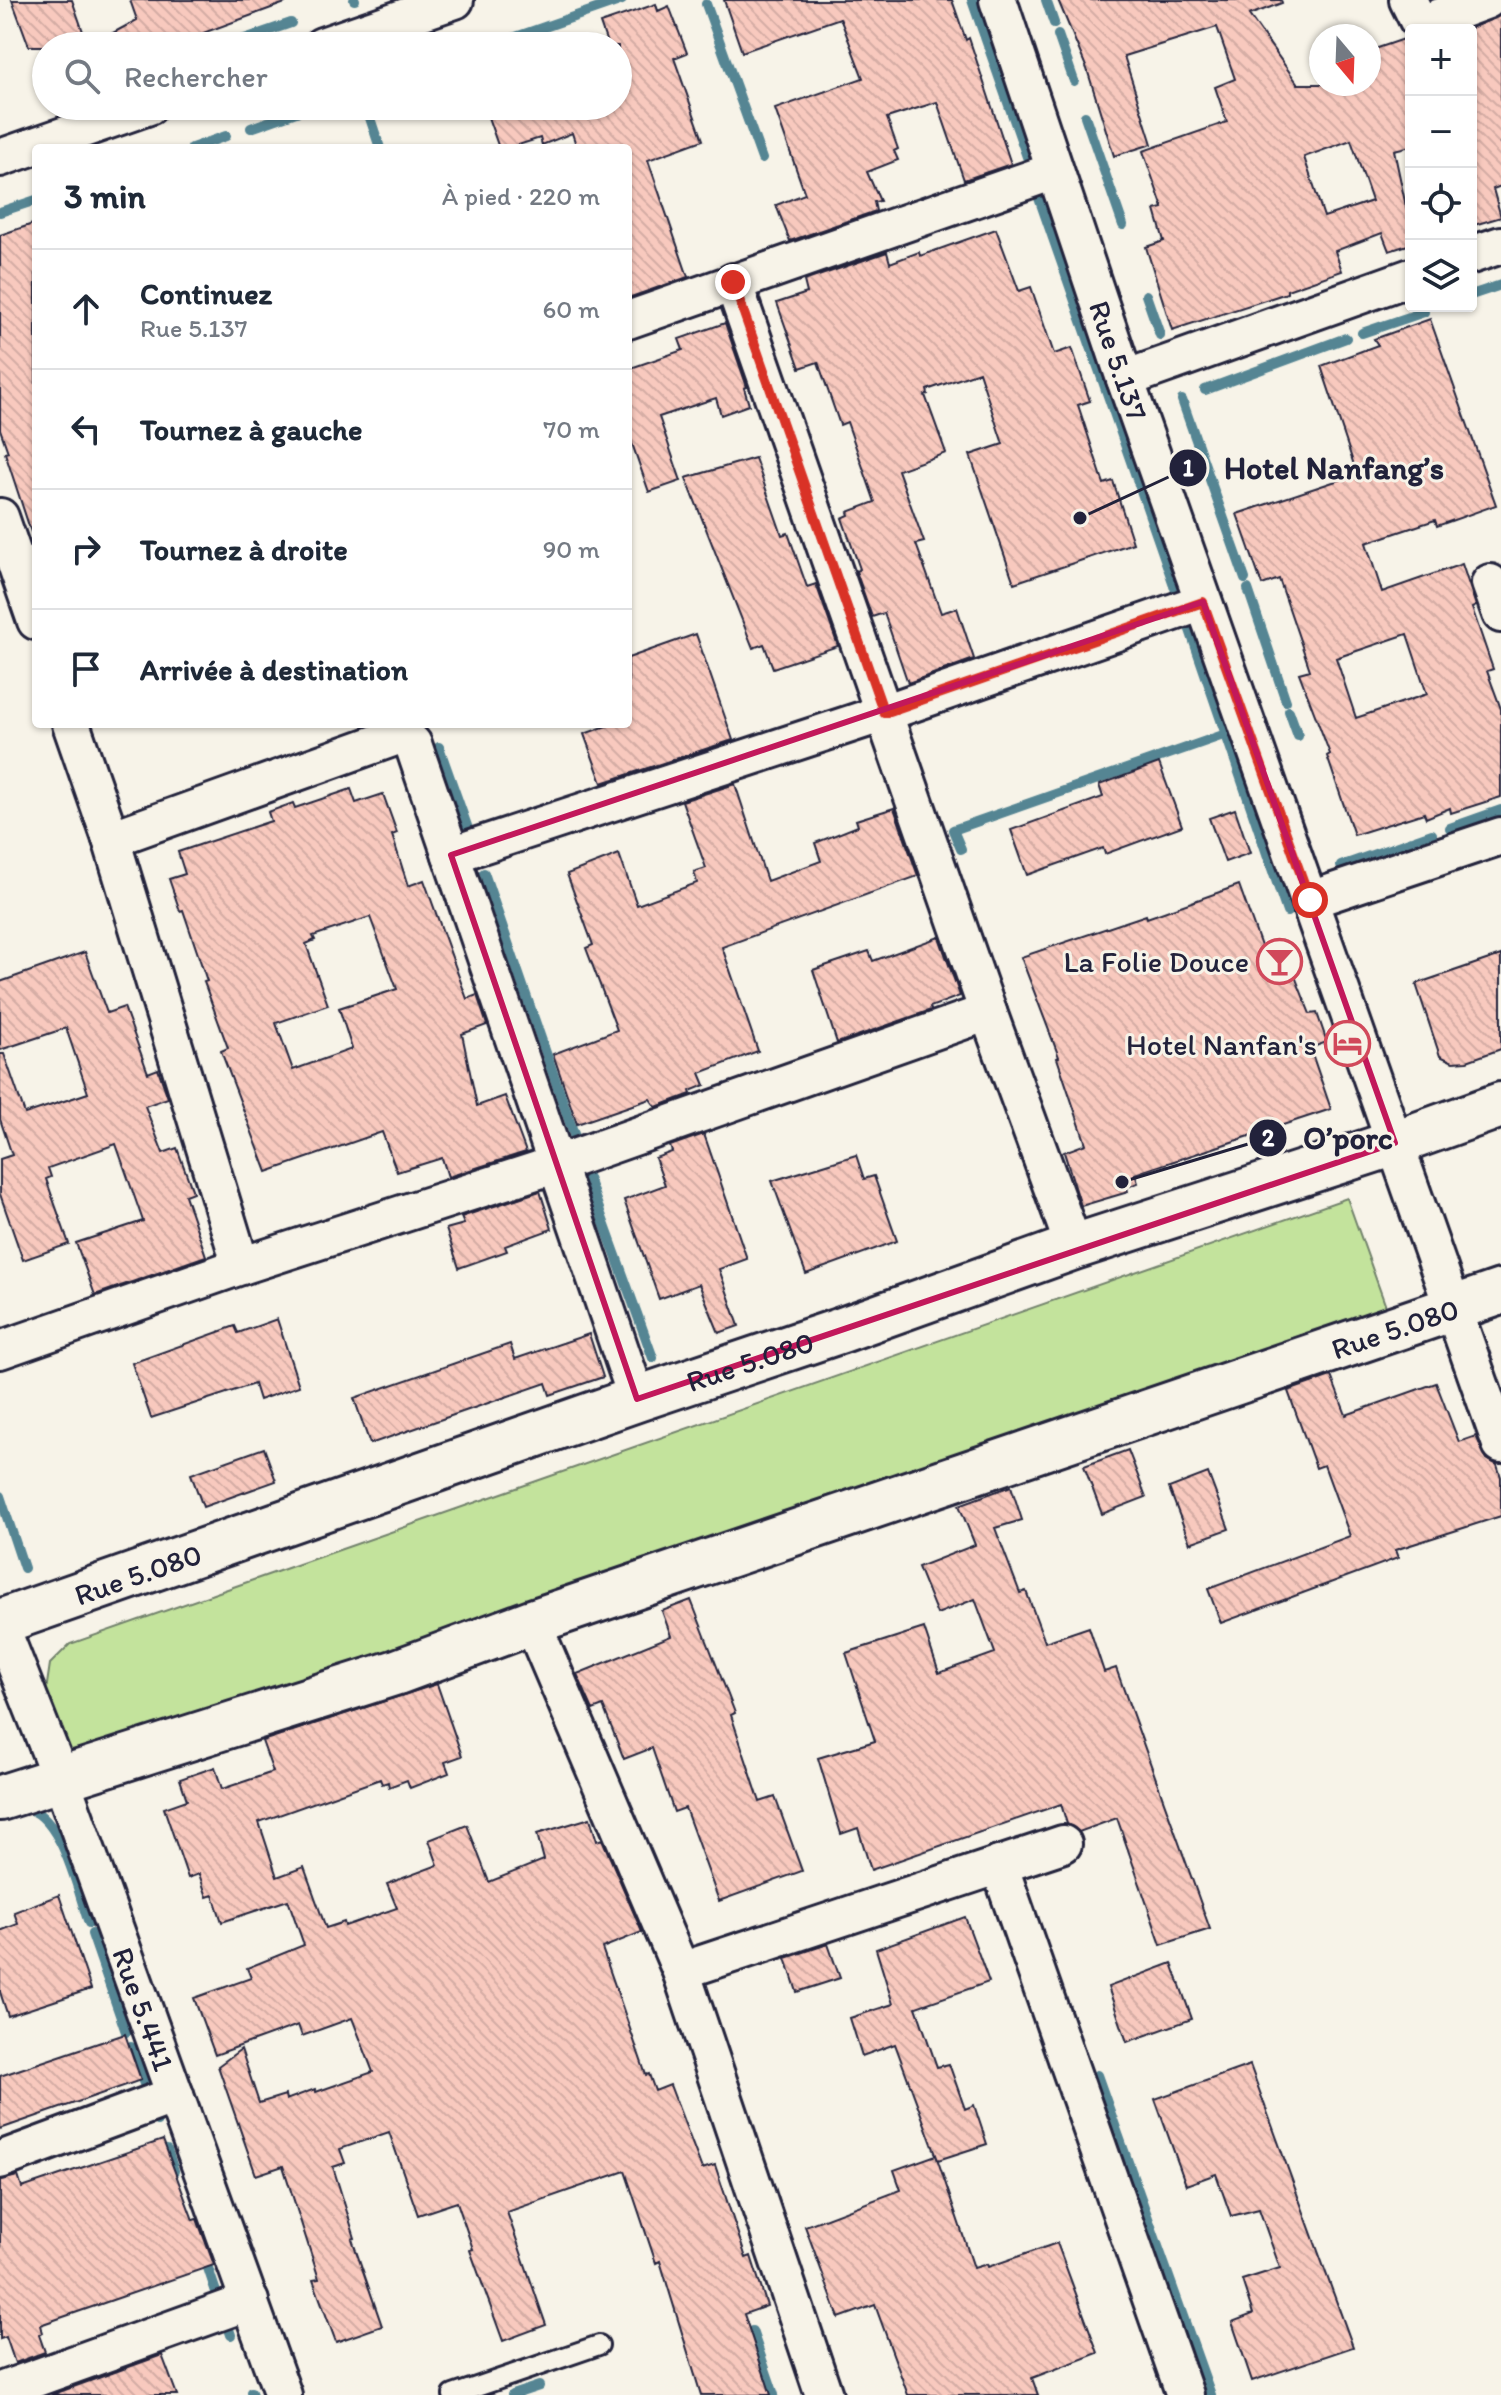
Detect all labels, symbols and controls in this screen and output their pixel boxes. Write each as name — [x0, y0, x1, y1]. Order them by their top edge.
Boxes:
north arrow — [1309, 24, 1381, 96]
map controls — [1405, 24, 1477, 312]
button: + — [1405, 24, 1477, 96]
search box — [32, 32, 632, 120]
icon: search — [60, 54, 104, 98]
text: Rechercher — [124, 58, 268, 95]
button: − — [1405, 96, 1477, 168]
button: locate — [1405, 168, 1477, 240]
text: 3 min — [64, 176, 146, 217]
text: À pied · 220 m — [442, 180, 600, 212]
button: layers — [1405, 240, 1477, 312]
route end — [715, 264, 751, 300]
text: Continuez — [140, 275, 272, 312]
icon: ahead — [64, 287, 108, 331]
text: 60 m — [543, 293, 600, 325]
street label: Rue 5.137 — [1081, 296, 1157, 425]
text: Rue 5.137 — [140, 312, 247, 344]
icon: left — [64, 407, 108, 451]
text: Tournez à gauche — [140, 411, 362, 448]
text: 70 m — [543, 413, 600, 445]
callout: Hotel Nanfang’s — [1168, 440, 1461, 496]
text: Hotel Nanfang’s — [1224, 449, 1444, 487]
text: 1 — [1182, 453, 1194, 482]
icon: right — [64, 527, 108, 571]
text: Tournez à droite — [140, 531, 348, 568]
text: 90 m — [543, 533, 600, 565]
icon: arrive — [64, 647, 108, 691]
text: Arrivée à destination — [140, 651, 408, 688]
route start — [1292, 882, 1328, 918]
bar icon: La Folie Douce — [1256, 937, 1304, 985]
place label: La Folie Douce — [1063, 943, 1249, 980]
hotel icon: Hotel Nanfan's — [1324, 1020, 1372, 1068]
place label: Hotel Nanfan's — [1126, 1026, 1317, 1063]
callout: O’porc — [1248, 1110, 1409, 1166]
text: O’porc — [1303, 1119, 1393, 1157]
text: 2 — [1262, 1123, 1275, 1152]
street label: Rue 5.080 — [1326, 1289, 1463, 1367]
street label: Rue 5.080 — [681, 1322, 818, 1400]
street label: Rue 5.080 — [69, 1534, 206, 1613]
street label: Rue 5.441 — [105, 1942, 183, 2076]

